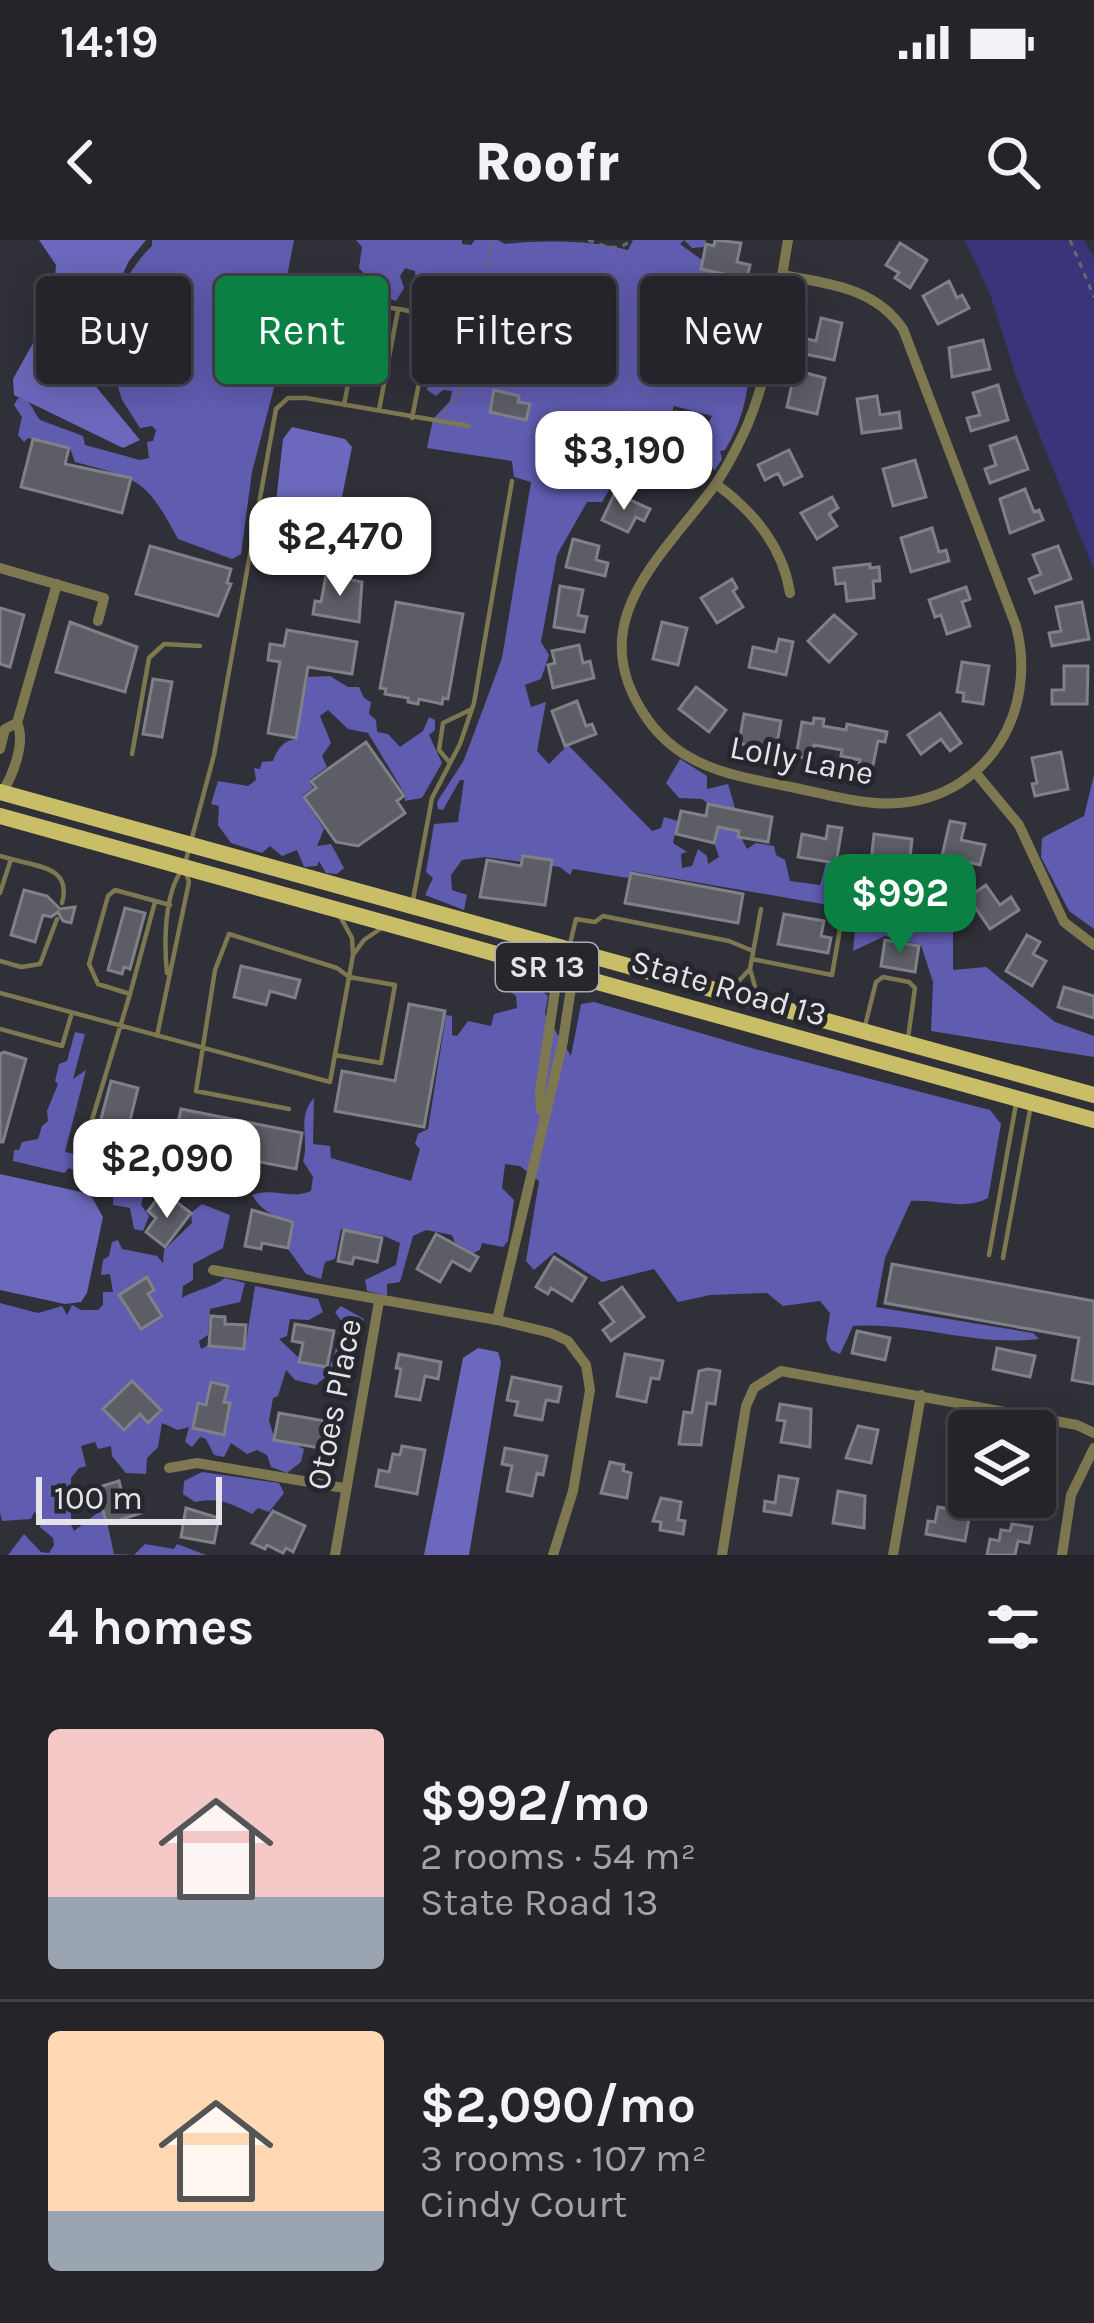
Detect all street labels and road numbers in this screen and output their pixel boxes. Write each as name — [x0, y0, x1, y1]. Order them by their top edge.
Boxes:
street label: Lolly Lane — [727, 727, 877, 793]
street label: State Road 13 — [626, 942, 831, 1034]
road number: SR 13 — [496, 943, 598, 991]
street label: Otoes Place — [299, 1315, 369, 1493]

